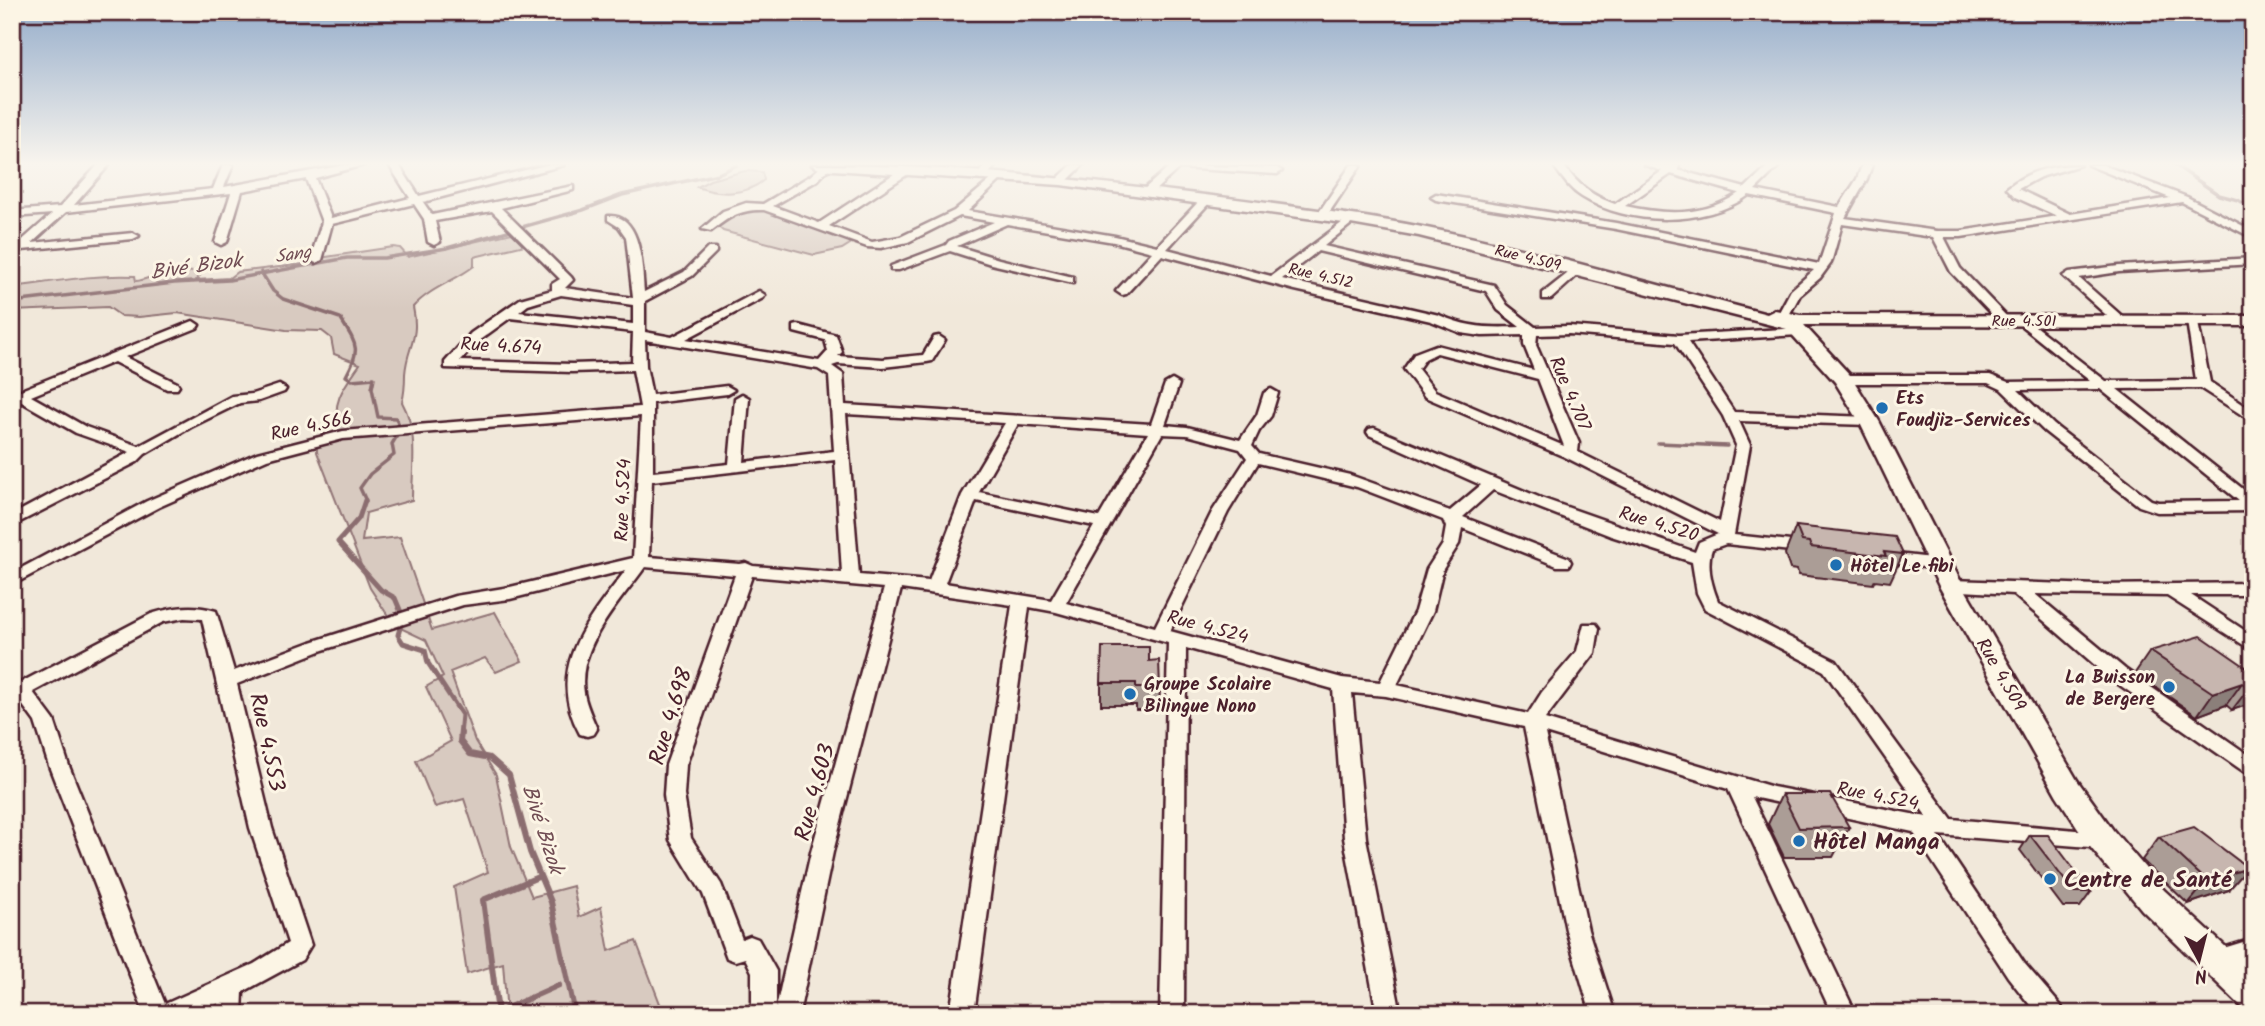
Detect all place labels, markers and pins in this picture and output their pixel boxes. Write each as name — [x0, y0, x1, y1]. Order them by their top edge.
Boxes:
place label: Ets Foudjiz-Services — [1896, 384, 2031, 436]
marker: Ets Foudjiz-Services — [1874, 400, 1890, 416]
place label: Hôtel Le fibi — [1850, 552, 1955, 582]
marker: Hôtel Le fibi — [1828, 557, 1844, 573]
place label: La Buisson de Bergere — [2065, 663, 2155, 715]
place label: Groupe Scolaire Bilingue Nono — [1144, 670, 1271, 722]
marker: La Buisson de Bergere — [2161, 679, 2177, 695]
marker: Groupe Scolaire Bilingue Nono — [1122, 686, 1138, 702]
place label: Hôtel Manga — [1813, 825, 1940, 861]
marker: Hôtel Manga — [1791, 833, 1807, 849]
place label: Centre de Santé — [2064, 863, 2233, 899]
marker: Centre de Santé — [2042, 871, 2058, 887]

